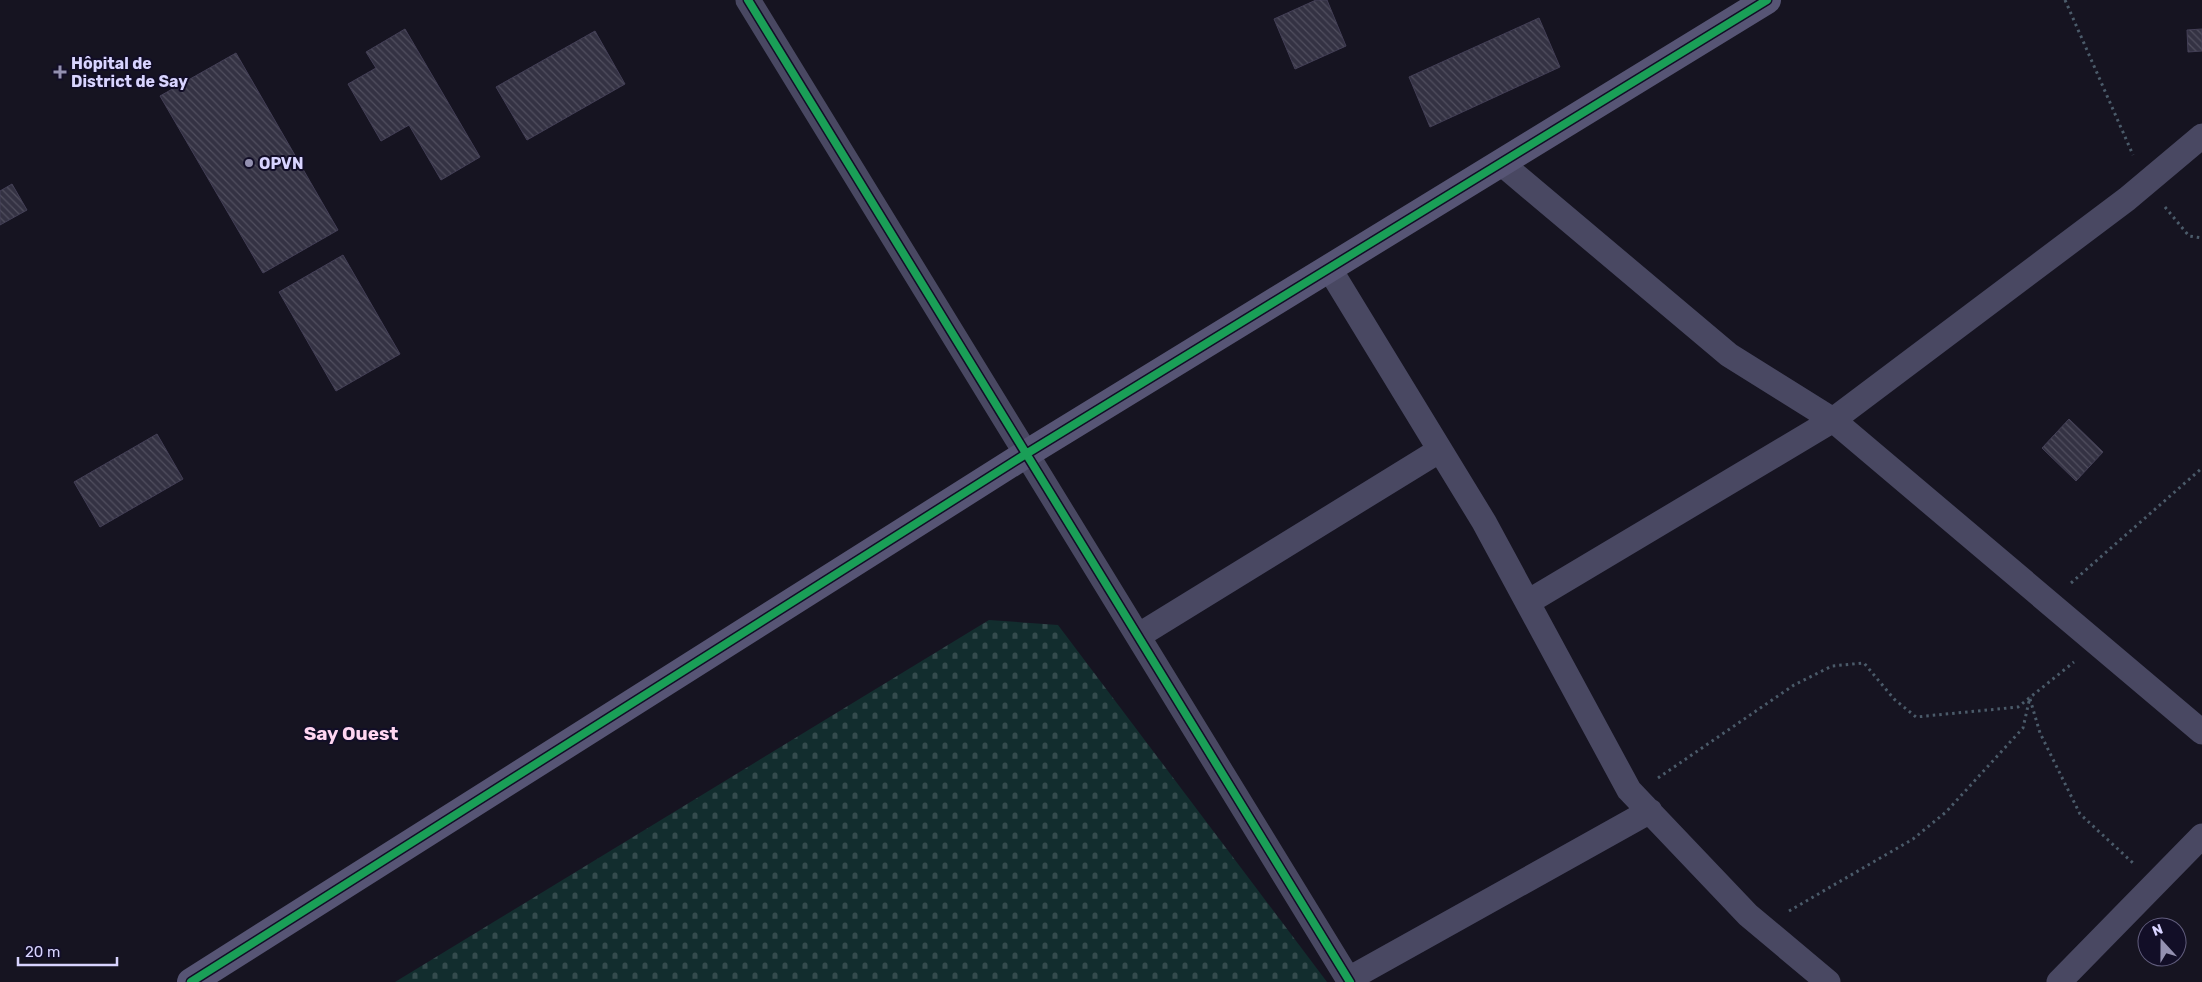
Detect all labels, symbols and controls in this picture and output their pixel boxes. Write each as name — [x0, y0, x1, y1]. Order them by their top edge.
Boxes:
place label: Hôpital de District de Say — [71, 54, 188, 91]
marker: Hôpital de District de Say — [53, 65, 67, 79]
place label: OPVN — [259, 154, 303, 173]
marker: OPVN — [243, 157, 255, 169]
district label: Say Ouest — [304, 722, 398, 745]
north arrow — [2137, 917, 2187, 967]
text: N — [2150, 921, 2165, 940]
scale bar — [18, 934, 116, 966]
text: 20 m — [25, 943, 60, 961]

